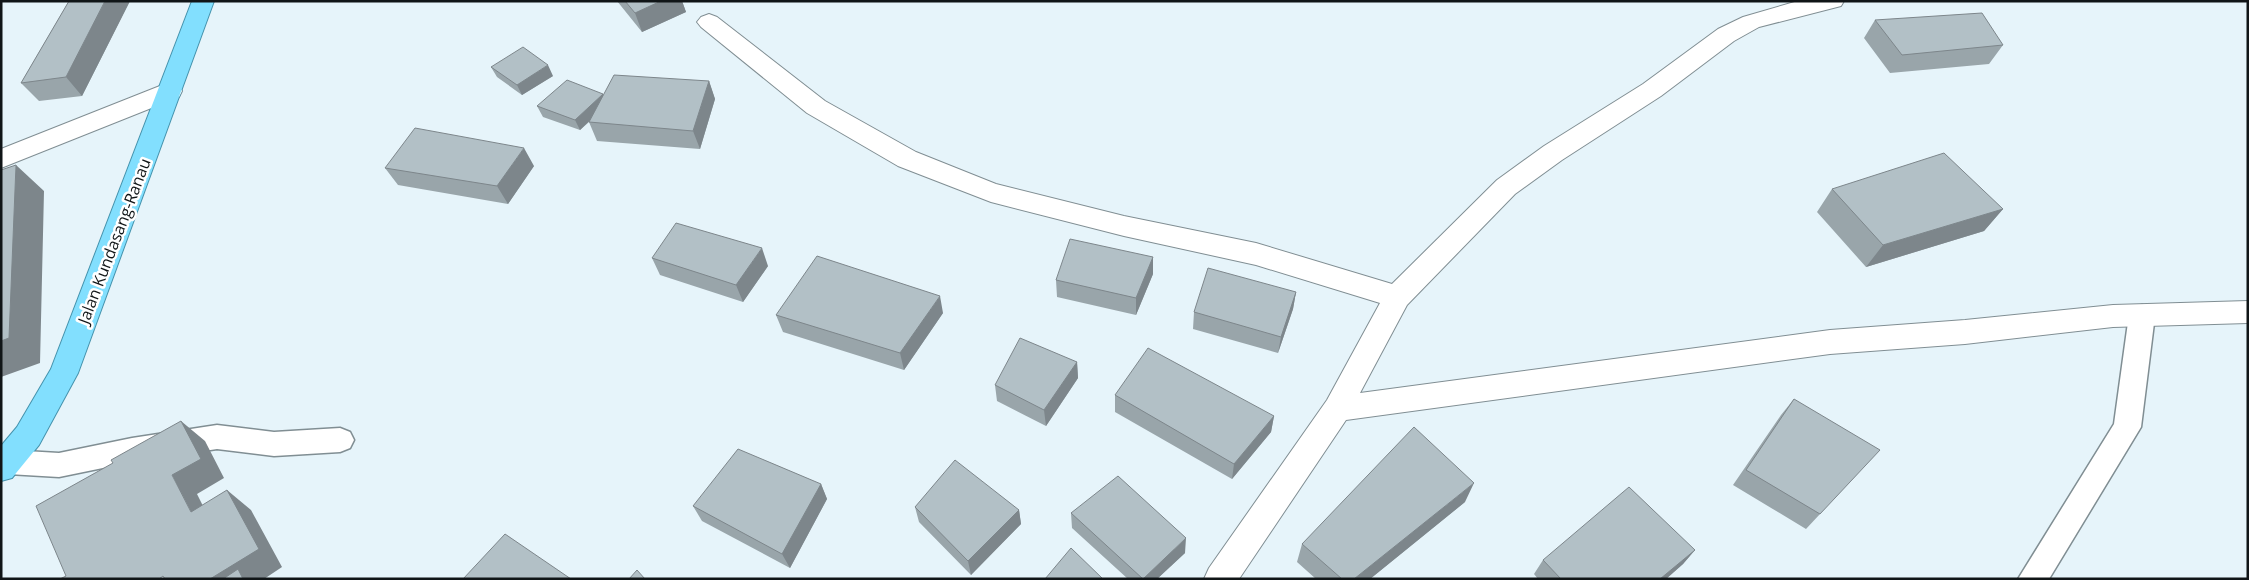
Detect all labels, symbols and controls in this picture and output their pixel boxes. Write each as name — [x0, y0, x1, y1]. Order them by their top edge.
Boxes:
street label: Jalan Kundasang-Ranau — [72, 155, 156, 329]

